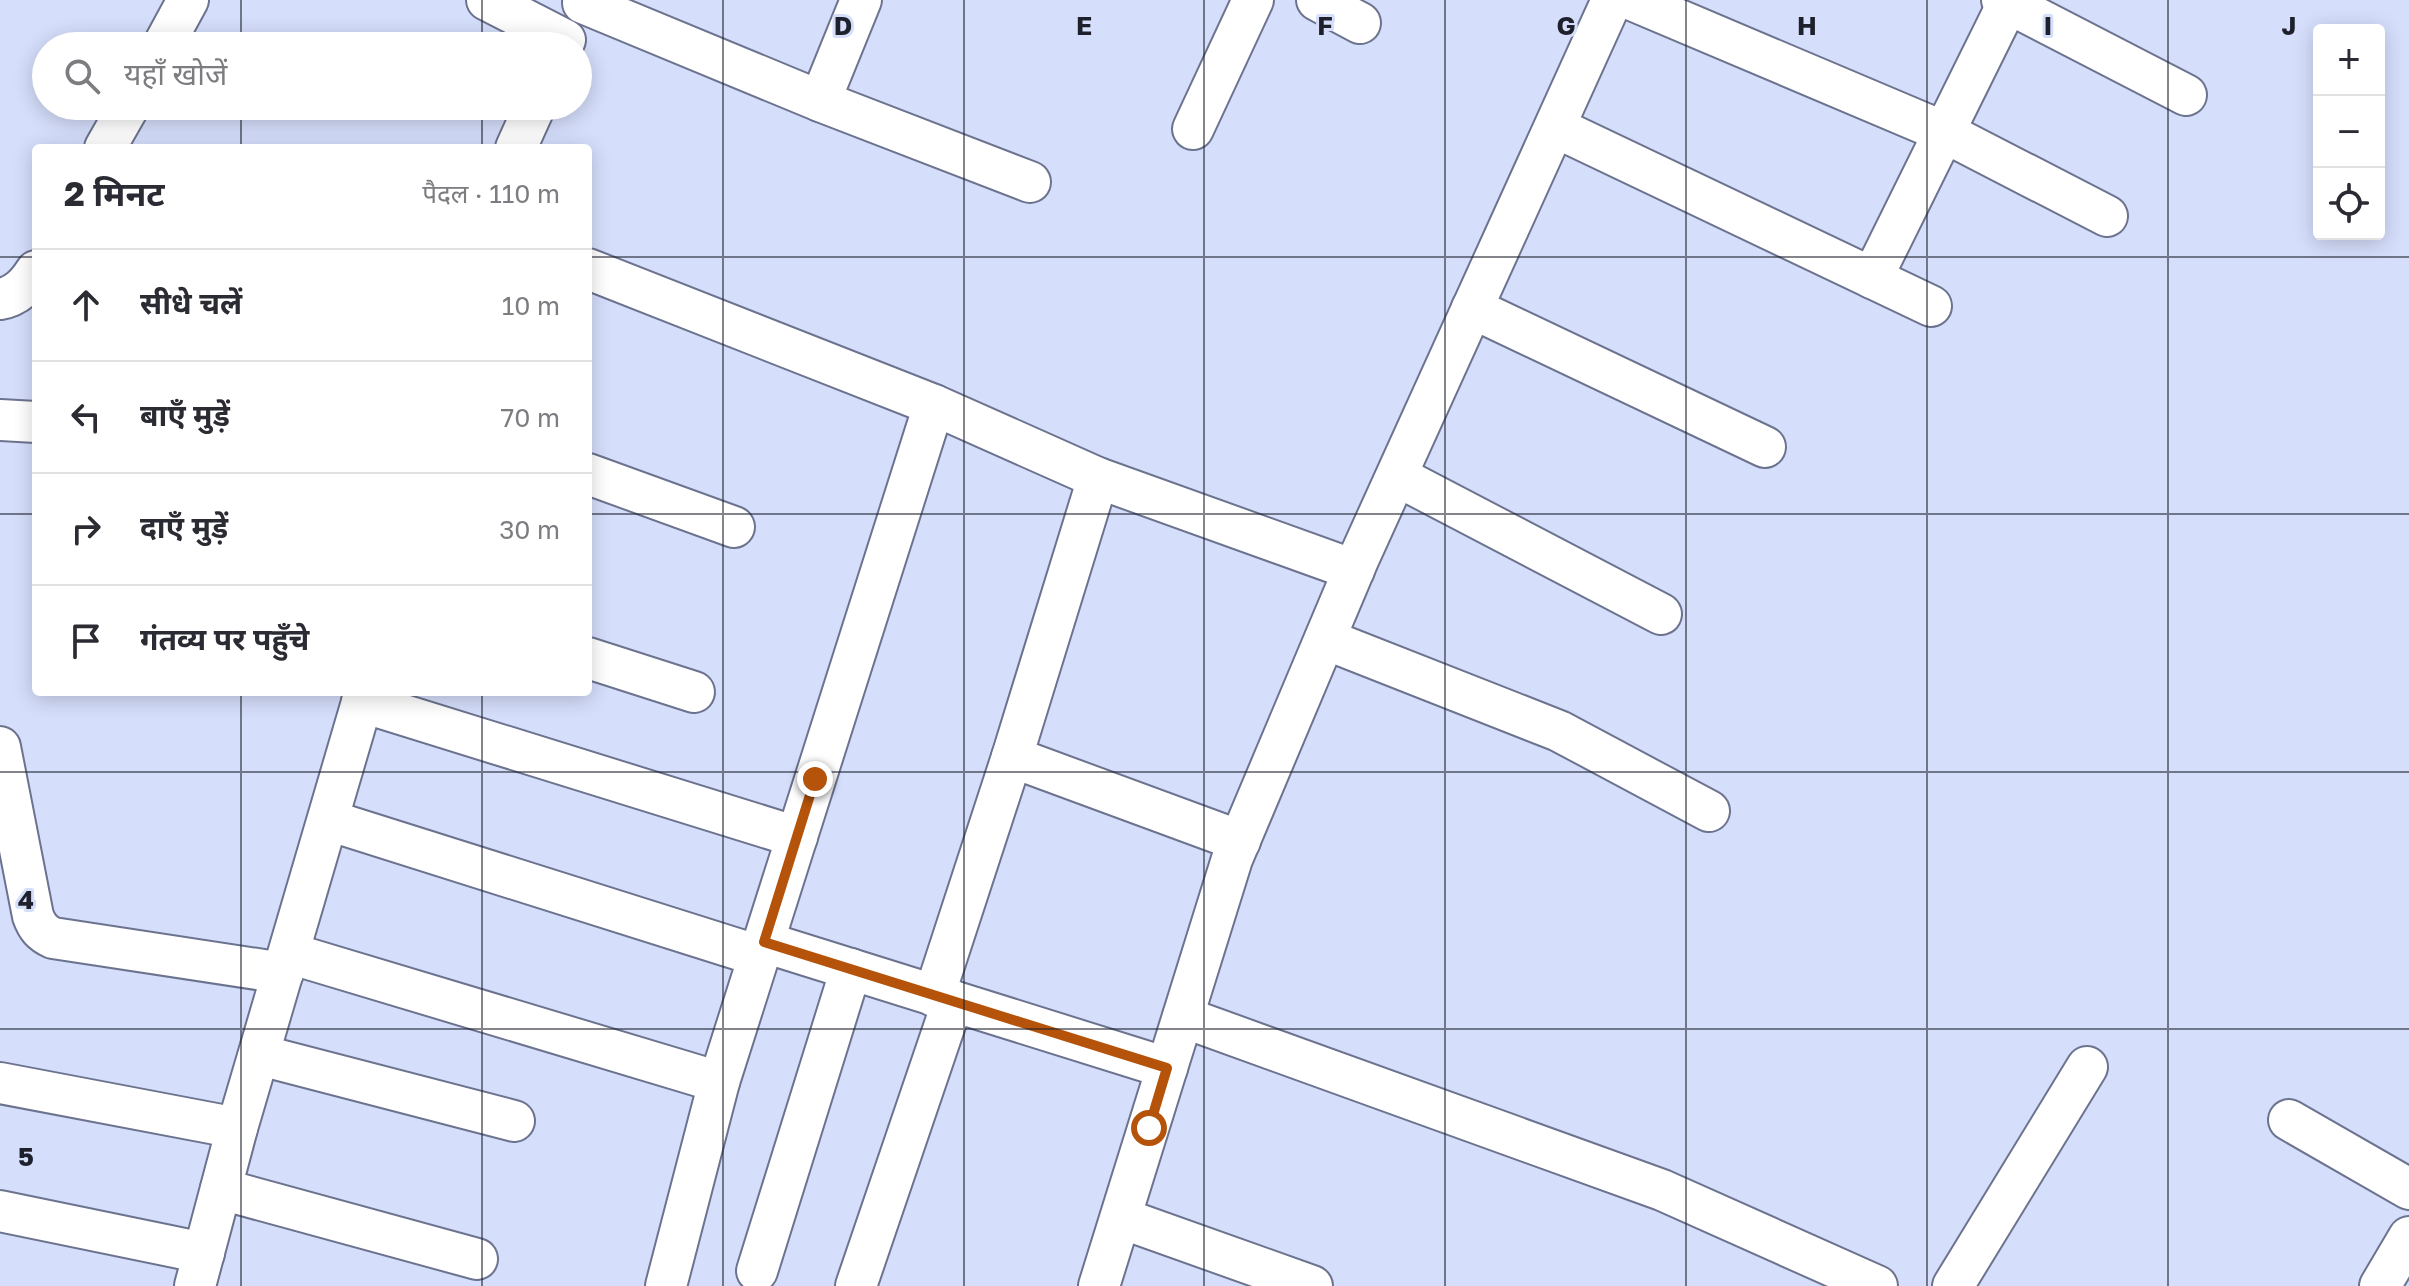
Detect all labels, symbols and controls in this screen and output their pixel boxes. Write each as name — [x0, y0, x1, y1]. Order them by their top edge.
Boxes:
text: D — [834, 10, 852, 41]
text: E — [1076, 10, 1092, 41]
text: F — [1317, 10, 1333, 41]
text: G — [1556, 10, 1576, 41]
text: H — [1797, 10, 1817, 41]
text: I — [2044, 10, 2052, 41]
text: J — [2282, 10, 2296, 41]
map controls — [2313, 24, 2385, 240]
button: + — [2313, 24, 2385, 96]
search box — [32, 32, 592, 120]
icon: search — [60, 54, 104, 98]
text: यहाँ खोजें — [124, 56, 227, 92]
button: − — [2313, 96, 2385, 168]
button: locate — [2313, 168, 2385, 240]
text: 2 मिनट — [64, 173, 165, 213]
text: पैदल · 110 m — [422, 178, 560, 209]
icon: ahead — [64, 283, 108, 327]
text: सीधे चलें — [140, 285, 242, 321]
text: 10 m — [502, 290, 560, 321]
icon: left — [64, 395, 108, 439]
text: बाएँ मुड़ें — [140, 397, 230, 433]
text: 70 m — [501, 402, 560, 433]
icon: right — [64, 507, 108, 551]
text: दाएँ मुड़ें — [140, 509, 228, 545]
text: 30 m — [499, 514, 560, 545]
icon: arrive — [64, 619, 108, 663]
text: गंतव्य पर पहुँचे — [140, 621, 309, 657]
route end — [797, 761, 833, 797]
text: 4 — [18, 884, 34, 915]
route start — [1131, 1110, 1167, 1146]
text: 5 — [18, 1141, 34, 1172]

